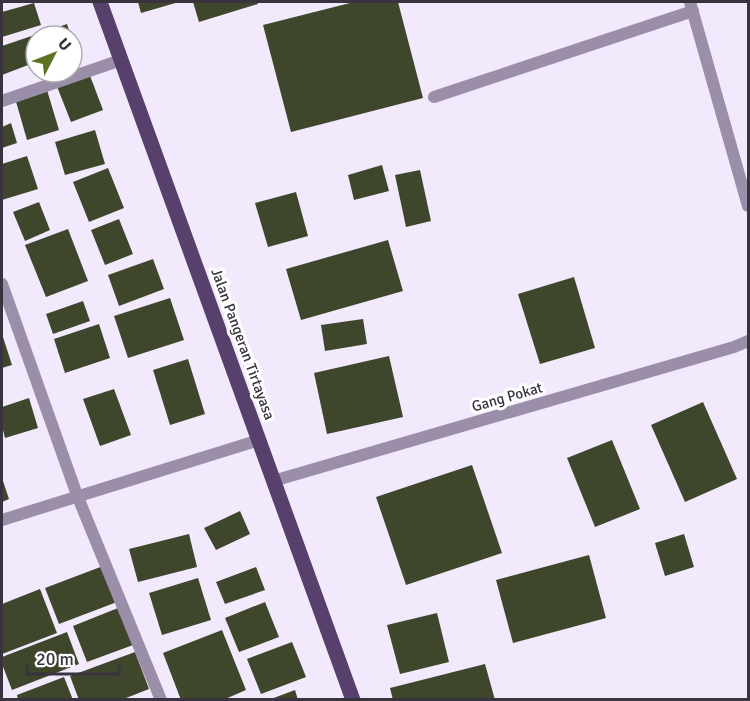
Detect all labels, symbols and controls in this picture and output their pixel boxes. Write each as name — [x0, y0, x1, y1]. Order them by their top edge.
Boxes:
north arrow — [24, 24, 84, 84]
text: U — [53, 34, 75, 55]
street label: Jalan Pangeran Tirtayasa — [207, 266, 279, 422]
street label: Gang Pokat — [470, 378, 544, 416]
scale bar — [27, 638, 118, 676]
text: 20 m — [36, 648, 74, 670]

